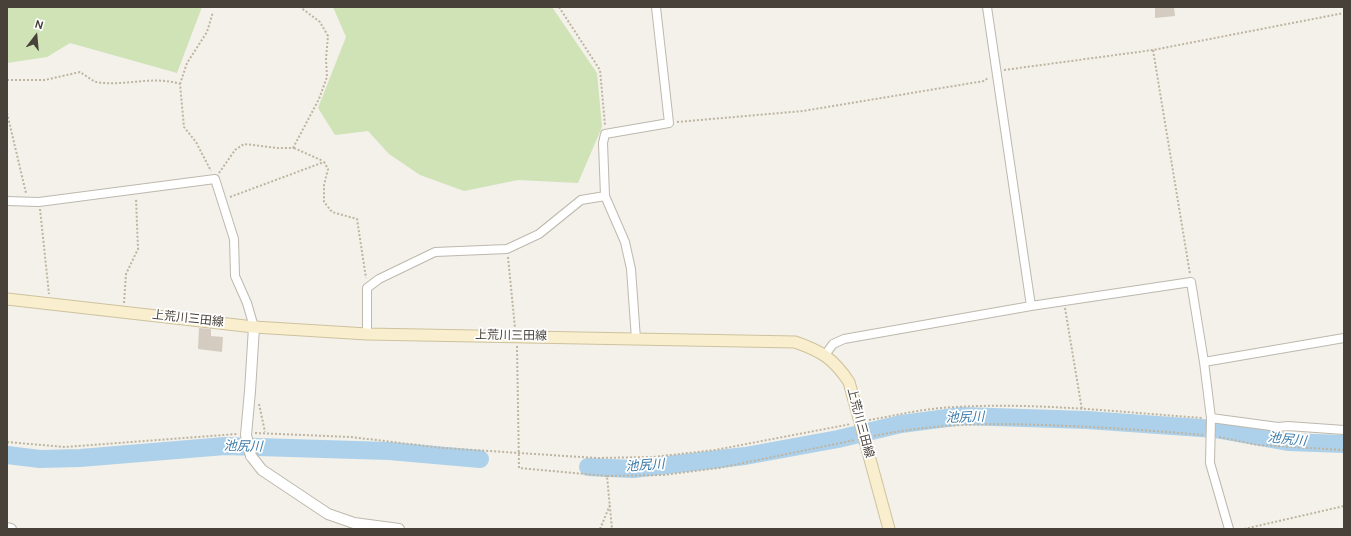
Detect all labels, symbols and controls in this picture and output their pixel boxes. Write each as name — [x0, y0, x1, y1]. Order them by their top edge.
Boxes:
north arrow — [16, 16, 56, 56]
text: N — [34, 17, 45, 32]
street label: 上荒川三田線 — [151, 308, 225, 330]
street label: 上荒川三田線 — [475, 328, 547, 344]
street label: 上荒川三田線 — [844, 386, 876, 460]
water label: 池尻川 — [945, 410, 985, 426]
water label: 池尻川 — [1267, 430, 1307, 450]
water label: 池尻川 — [223, 439, 263, 455]
water label: 池尻川 — [625, 457, 665, 475]

